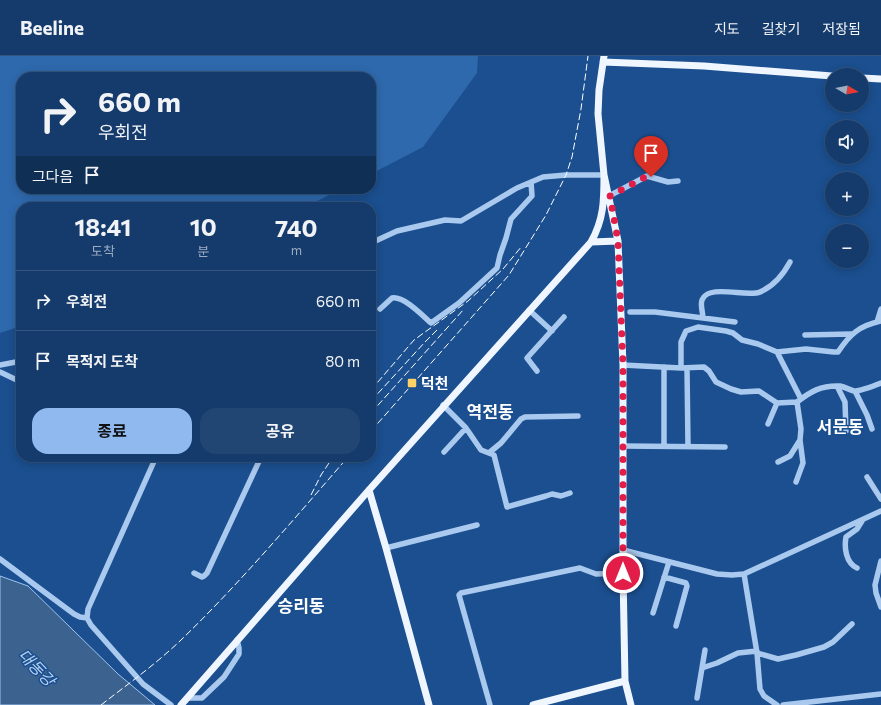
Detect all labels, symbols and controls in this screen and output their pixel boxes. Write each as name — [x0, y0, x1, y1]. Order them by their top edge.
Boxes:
text: Beeline — [20, 16, 84, 39]
text: 지도 — [714, 20, 740, 37]
text: 길찾기 — [762, 20, 800, 37]
text: 저장됨 — [822, 20, 861, 37]
north arrow — [825, 68, 869, 112]
map controls — [825, 68, 869, 268]
text: 660 m — [98, 84, 181, 118]
icon: right — [32, 88, 84, 140]
button: sound — [825, 120, 869, 164]
text: 우회전 — [98, 121, 148, 143]
pin — [634, 136, 668, 177]
icon: arrive — [640, 142, 662, 164]
icon: arrive — [81, 164, 103, 186]
text: 그다음 — [32, 167, 73, 185]
button: + — [825, 172, 869, 216]
text: 18:41 — [74, 212, 131, 241]
text: 10 — [190, 212, 217, 241]
text: 740 — [275, 213, 318, 242]
button: − — [825, 224, 869, 268]
text: m — [291, 242, 302, 258]
text: 도착 — [91, 243, 115, 259]
text: 분 — [197, 243, 209, 259]
icon: right — [32, 290, 54, 312]
text: 우회전 — [66, 292, 107, 310]
text: 660 m — [316, 292, 360, 310]
icon: arrive — [32, 350, 54, 372]
text: 목적지 도착 — [66, 352, 138, 370]
text: 80 m — [325, 352, 360, 370]
place label: 덕천 — [421, 374, 449, 392]
marker: 덕천 — [406, 377, 418, 389]
district label: 역전동 — [467, 401, 514, 422]
button: 종료 — [32, 408, 192, 454]
button: 공유 — [200, 408, 360, 454]
district label: 서문동 — [817, 416, 864, 437]
position arrow — [602, 552, 644, 594]
district label: 승리동 — [278, 595, 325, 616]
water label: 대동강 — [15, 645, 61, 691]

